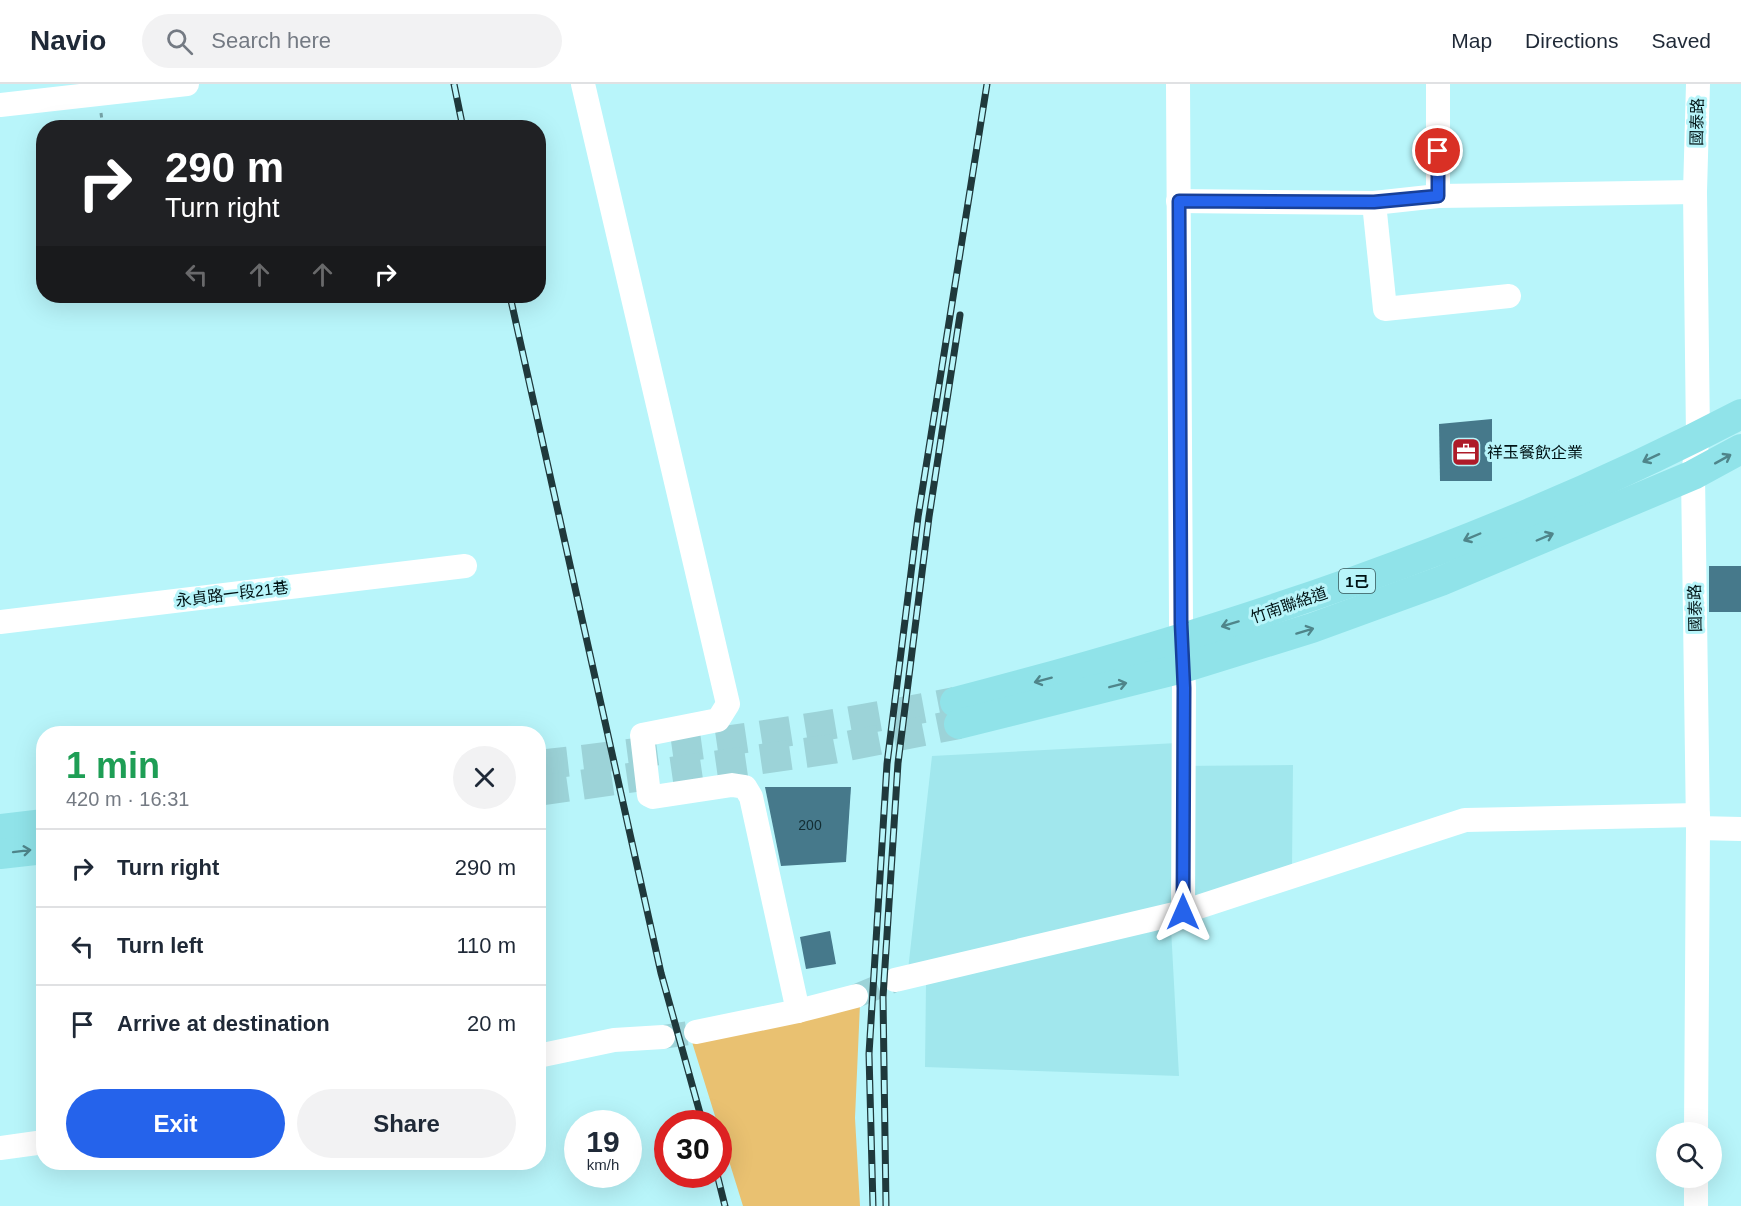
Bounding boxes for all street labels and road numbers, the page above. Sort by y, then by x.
street label: 國泰路 [1688,98,1706,146]
road number: 1己 [1339,569,1375,593]
street label: 永貞路一段21巷 [174,579,290,609]
street label: 竹南聯絡道 [1248,584,1330,626]
street label: 國泰路 [1686,584,1704,632]

